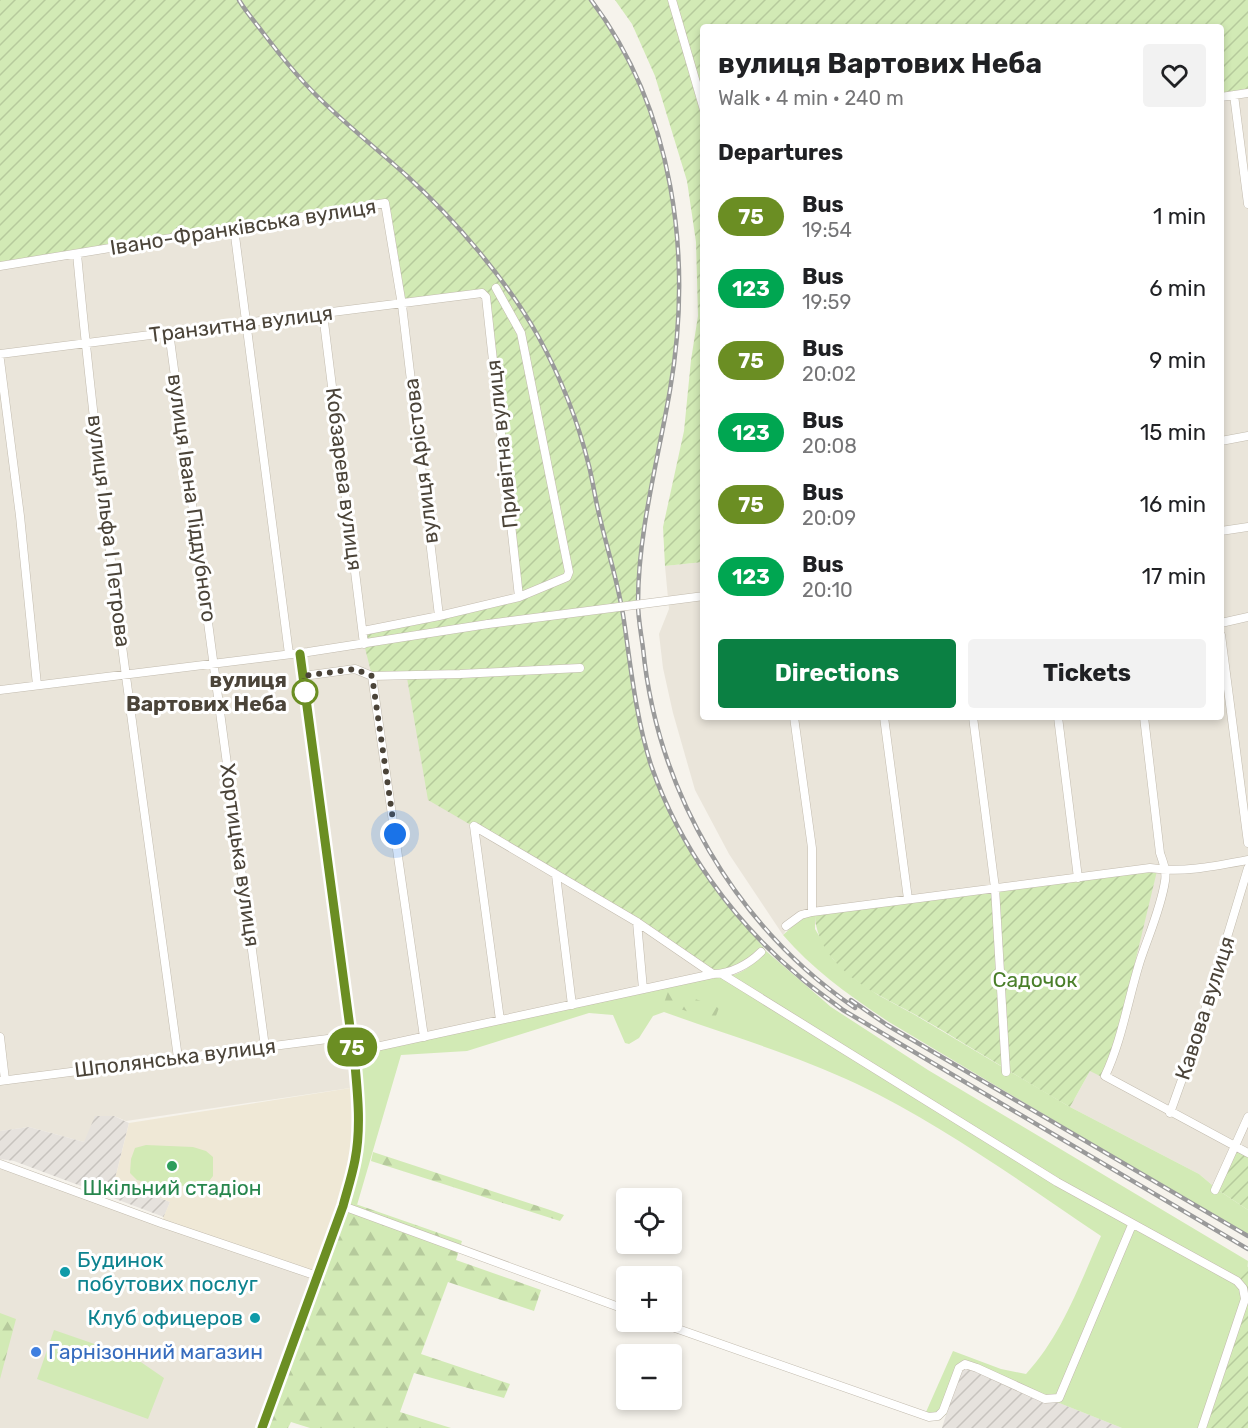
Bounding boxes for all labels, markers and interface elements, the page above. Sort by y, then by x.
button: heart [1143,44,1206,107]
text: вулиця Вартових Неба [718,47,1042,80]
text: Walk · 4 min · 240 m [718,86,904,110]
text: Departures [718,139,843,166]
text: Bus [802,191,844,218]
street label: Івано-Франківська вулиця [108,193,378,260]
text: 1 min [1153,203,1206,230]
text: 75 [738,204,764,229]
text: 19:54 [802,218,852,242]
text: Bus [802,263,844,290]
text: 6 min [1149,275,1206,302]
text: 123 [732,276,770,301]
text: 19:59 [802,290,851,314]
street label: Транзитна вулиця [148,300,334,347]
text: Bus [802,335,844,362]
text: 9 min [1149,347,1206,374]
text: 75 [738,348,764,373]
street label: Привітна вулиця [480,358,523,530]
text: 20:02 [802,362,856,386]
street label: вулиця Івана Піддубного [163,372,222,624]
street label: вулиця Арістова [398,377,443,545]
street label: Кобзарева вулиця [321,386,368,572]
text: Bus [802,407,844,434]
street label: вулиця Ільфа І Петрова [83,413,136,648]
text: 15 min [1140,419,1206,446]
text: 123 [732,420,770,445]
text: 20:08 [802,434,857,458]
text: Bus [802,479,844,506]
text: 16 min [1140,491,1206,518]
text: 75 [738,492,764,517]
text: 20:09 [802,506,856,530]
text: Bus [802,551,844,578]
text: 17 min [1142,563,1206,590]
text: 123 [732,564,770,589]
text: 20:10 [802,578,853,602]
button: Directions [718,639,956,708]
button: Tickets [968,639,1206,708]
place label: вулиця Вартових Неба [126,667,287,716]
marker: вулиця Вартових Неба [292,679,318,705]
street label: Хортицька вулиця [215,762,266,948]
your location [380,819,410,849]
street label: Кавова вулиця [1170,933,1239,1083]
park label: Садочок [992,967,1078,992]
line badge: 75 [325,1028,379,1066]
street label: Шполянська вулиця [73,1033,277,1082]
text: 75 [339,1035,365,1060]
marker: Шкільний стадіон [165,1159,179,1173]
place label: Шкільний стадіон [82,1175,262,1200]
map controls [616,1188,682,1410]
button: locate [616,1188,682,1254]
place label: Будинок побутових послуг [77,1247,258,1296]
marker: Будинок побутових послуг [58,1265,72,1279]
button: + [616,1266,682,1332]
place label: Клуб офицеров [88,1305,243,1330]
marker: Клуб офицеров [248,1311,262,1325]
place label: Гарнізонний магазин [48,1339,263,1364]
button: − [616,1344,682,1410]
marker: Гарнізонний магазин [29,1345,43,1359]

